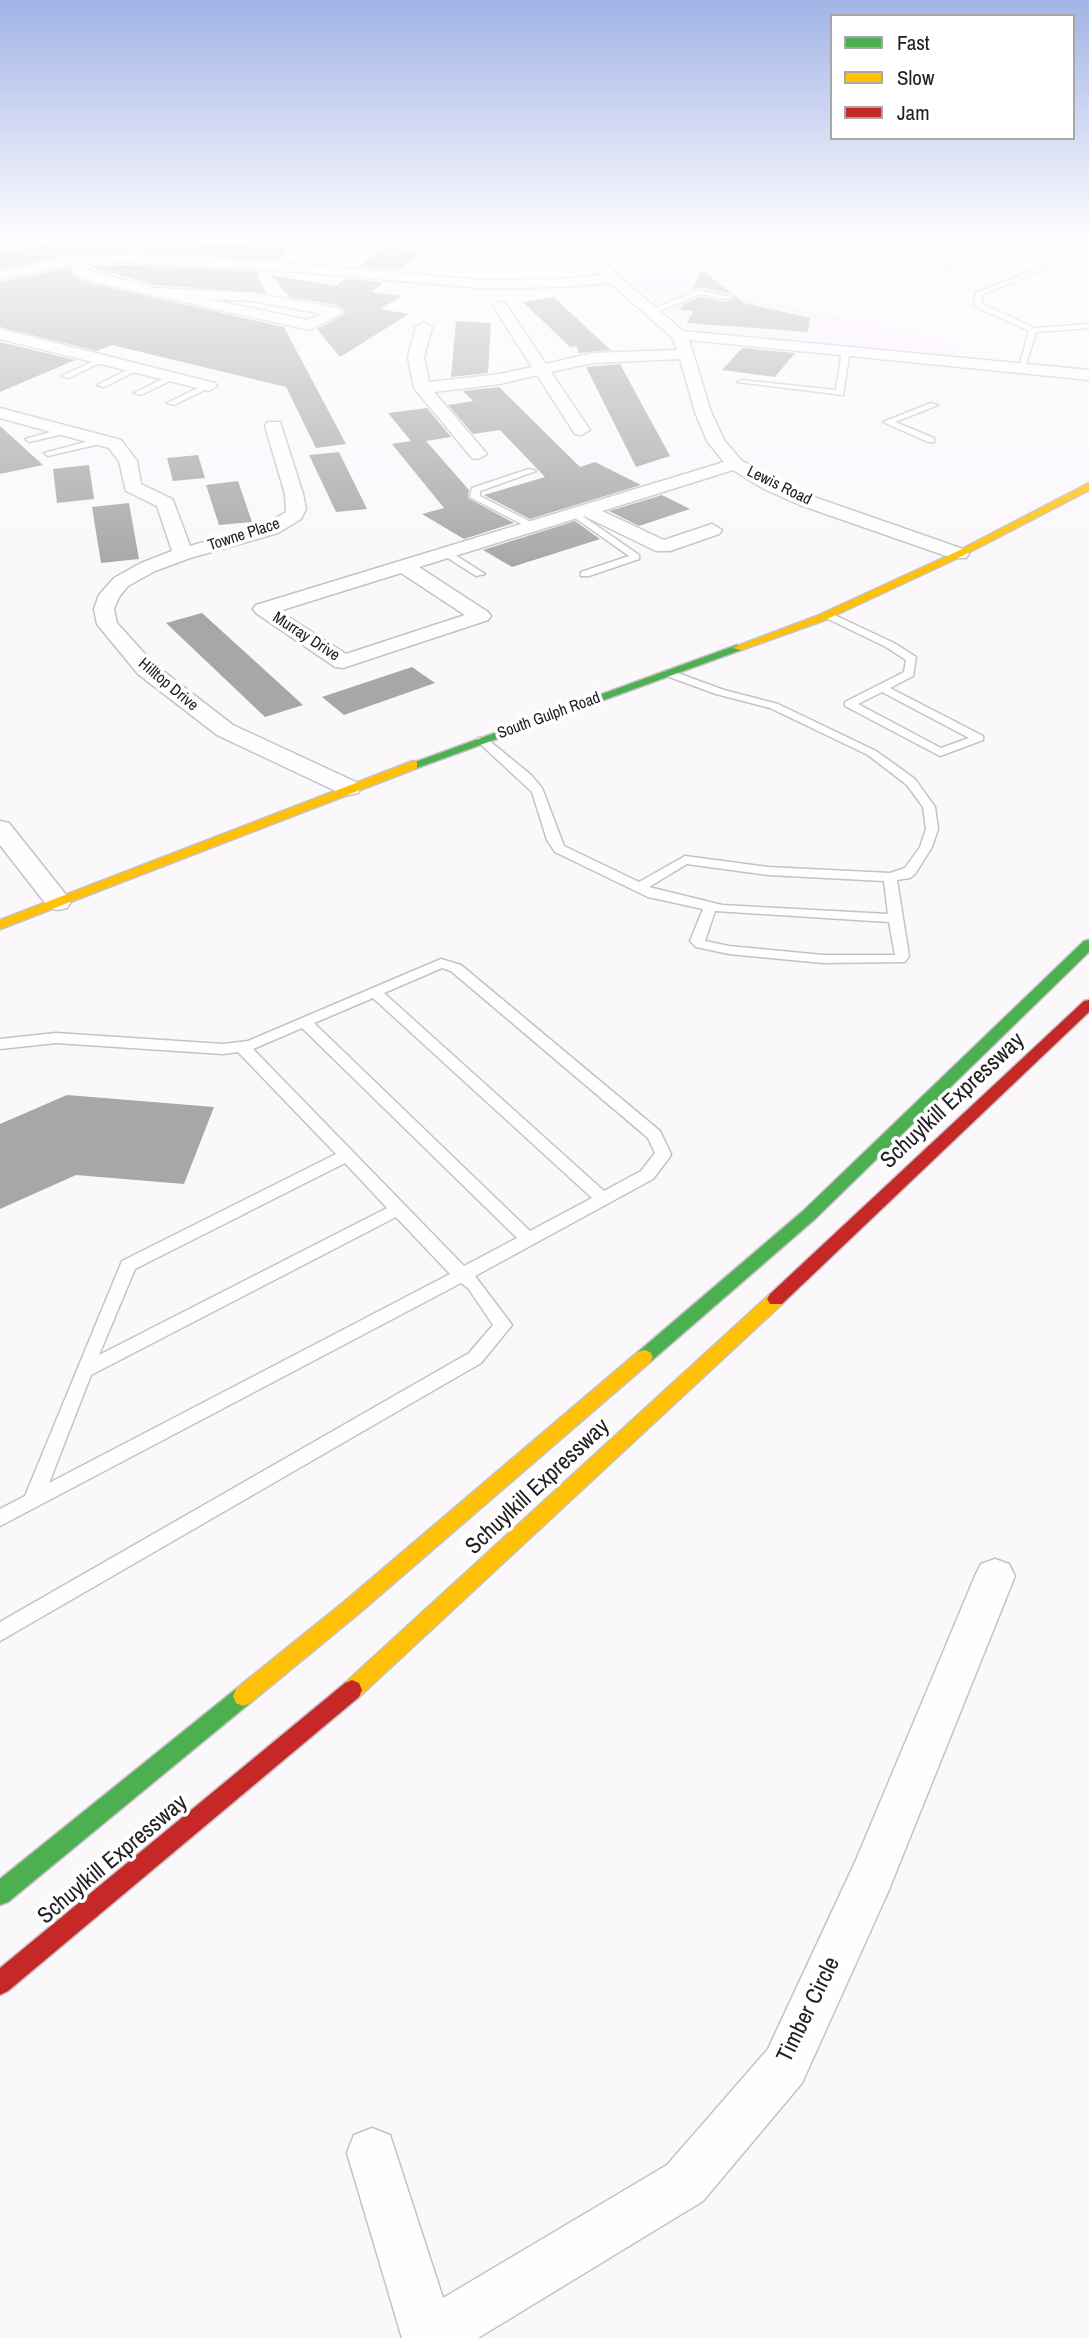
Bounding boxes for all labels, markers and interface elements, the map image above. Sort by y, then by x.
legend [830,14,1075,140]
text: Fast [897,28,930,57]
text: Slow [897,63,934,92]
text: Jam [897,98,930,127]
street label: Lewis Road [744,462,814,510]
street label: Towne Place [206,514,282,556]
street label: Murray Drive [269,608,343,666]
street label: Hilltop Drive [134,654,202,716]
street label: South Gulph Road [495,689,603,743]
street label: Schuylkill Expressway [875,1027,1031,1175]
street label: Schuylkill Expressway [460,1413,616,1561]
street label: Schuylkill Expressway [33,1789,193,1931]
street label: Timber Circle [772,1953,846,2067]

